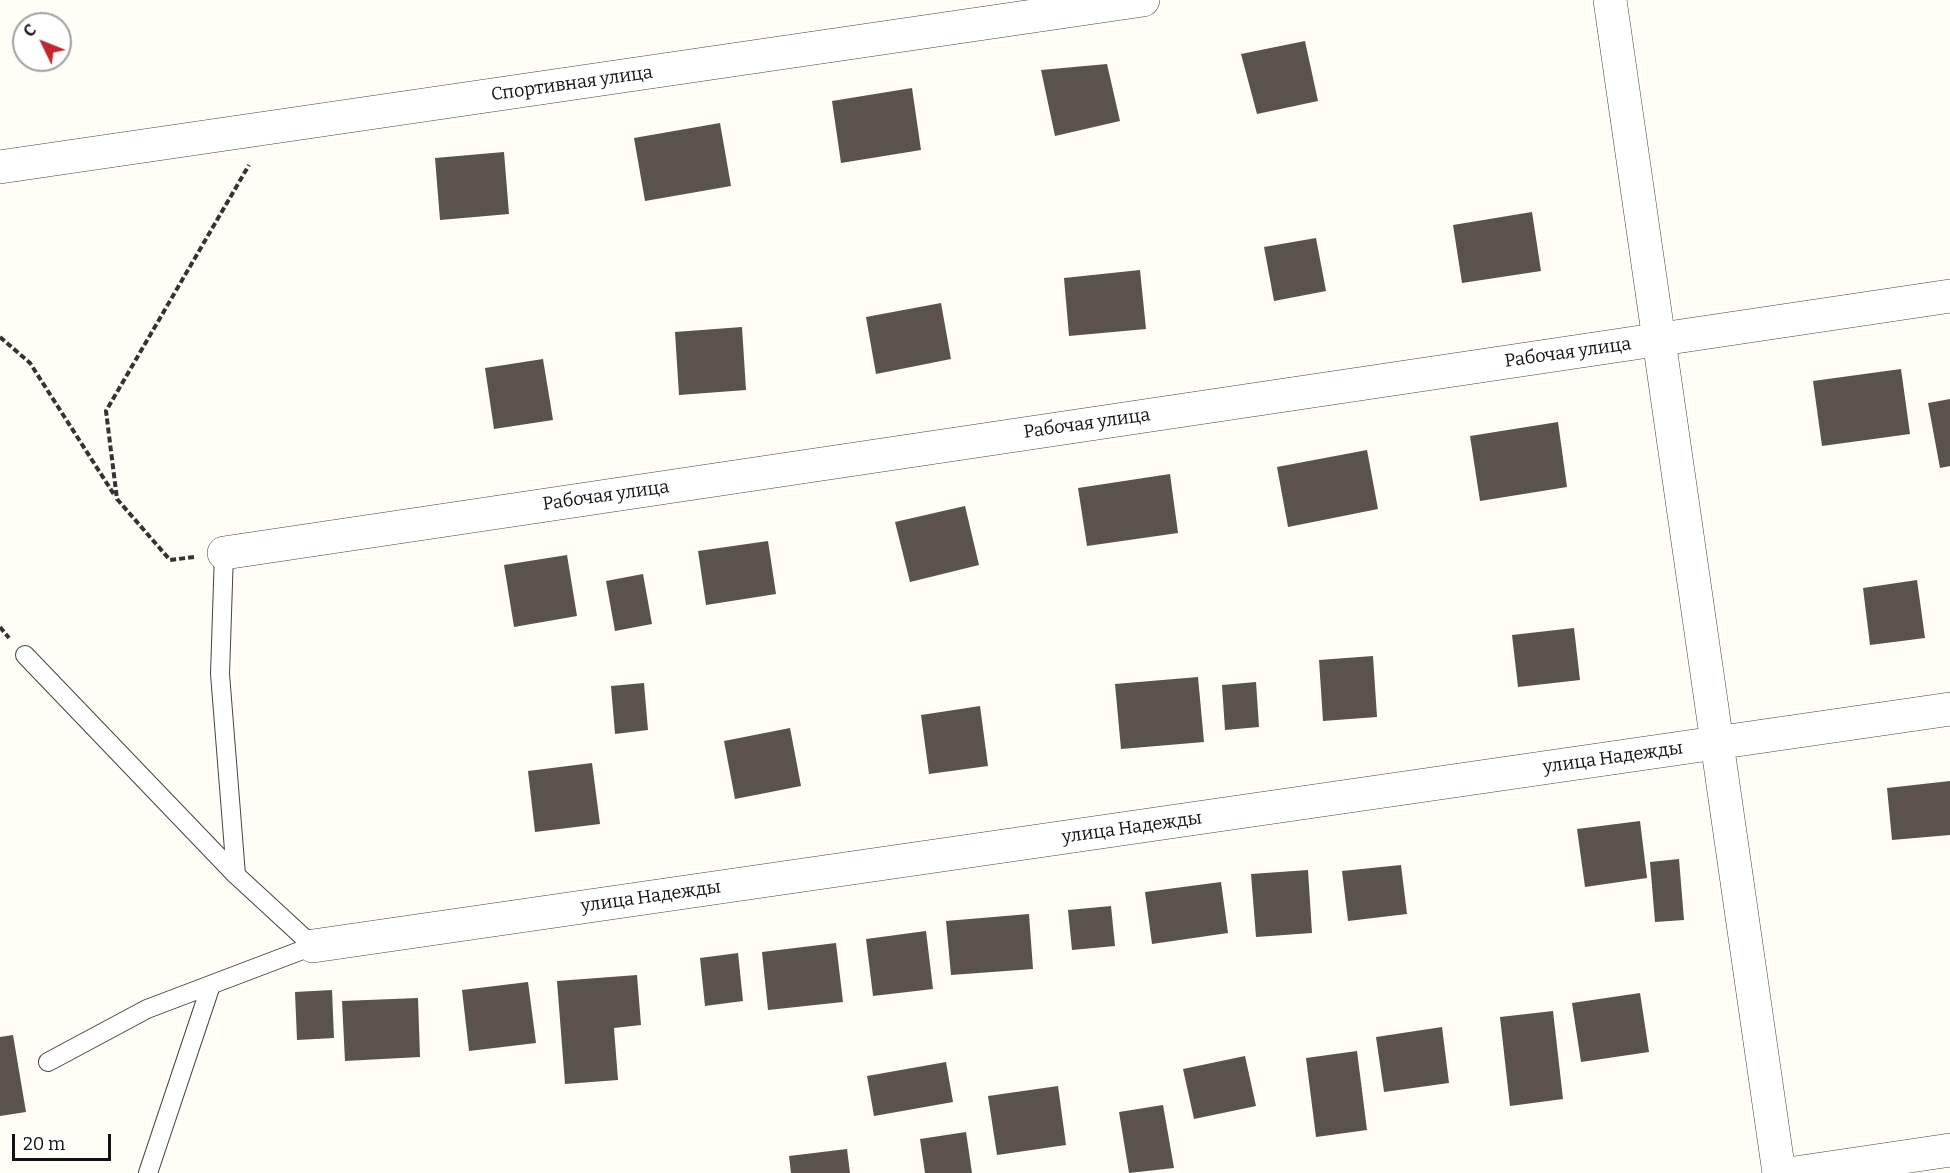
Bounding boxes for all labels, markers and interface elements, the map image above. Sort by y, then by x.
north arrow [12,12,72,72]
text: С [20,21,40,41]
street label: Спортивная улица [490,62,654,106]
street label: Рабочая улица [1503,333,1633,373]
street label: Рабочая улица [1022,404,1152,444]
street label: Рабочая улица [541,476,671,516]
street label: улица Надежды [1542,737,1684,779]
street label: улица Надежды [1061,807,1203,849]
street label: улица Надежды [580,876,722,918]
scale bar [15,1122,114,1160]
text: 20 m [23,1133,65,1155]

